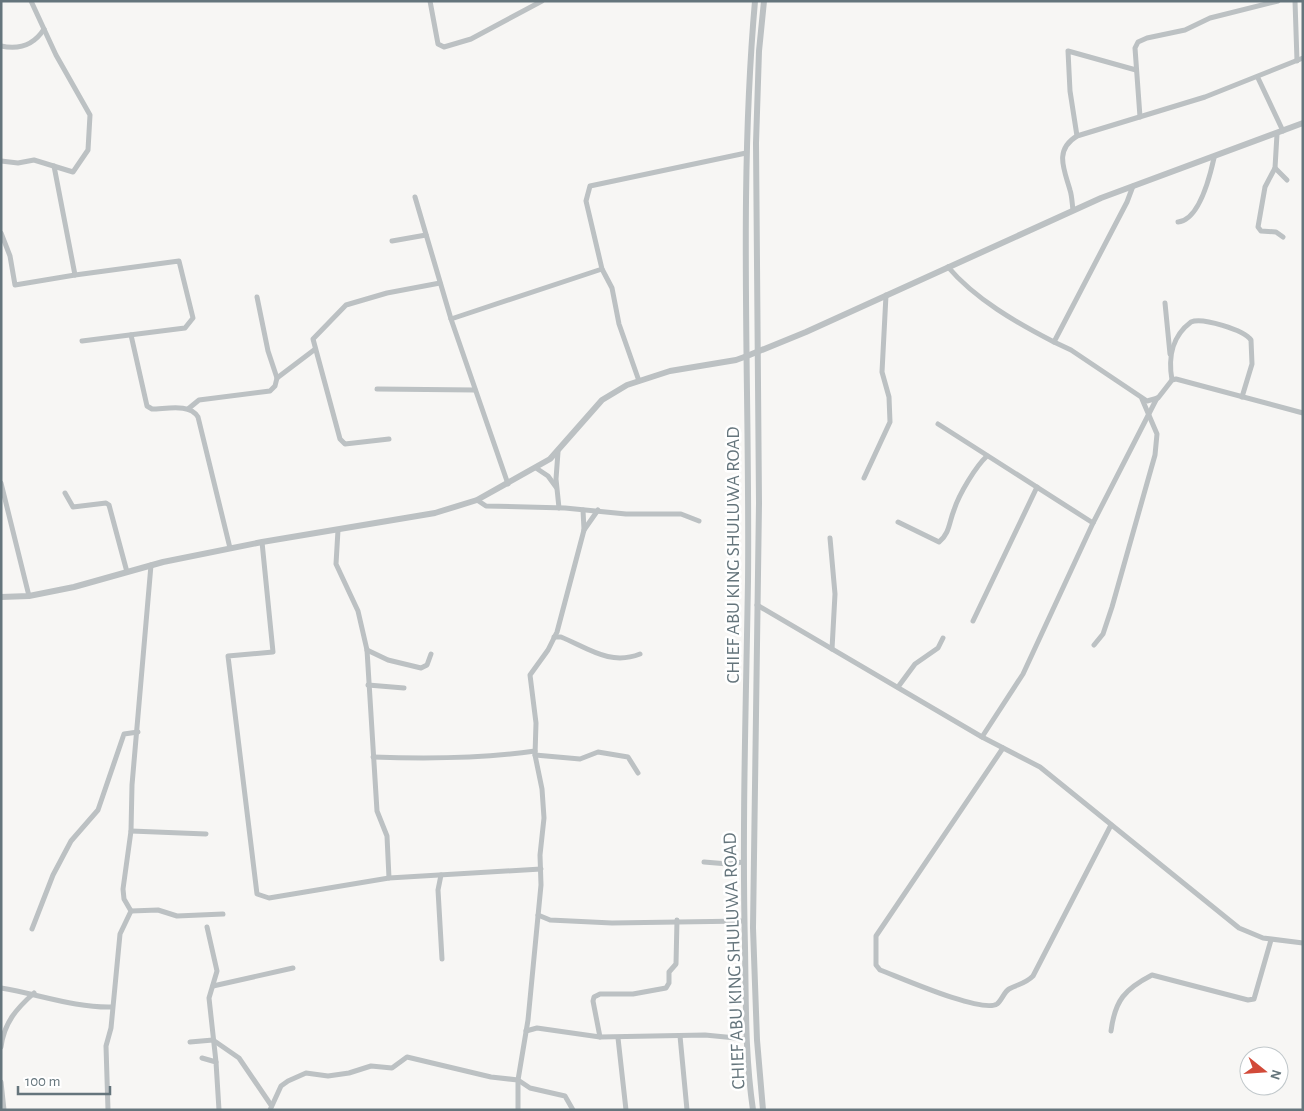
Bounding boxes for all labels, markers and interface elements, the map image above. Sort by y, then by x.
street label: CHIEF ABU KING SHULUWA ROAD [724,426,743,684]
street label: CHIEF ABU KING SHULUWA ROAD [721,832,748,1090]
north arrow [1239,1046,1289,1096]
scale bar [18,1064,110,1096]
text: N [1267,1068,1284,1081]
text: 100 m [25,1074,60,1089]

